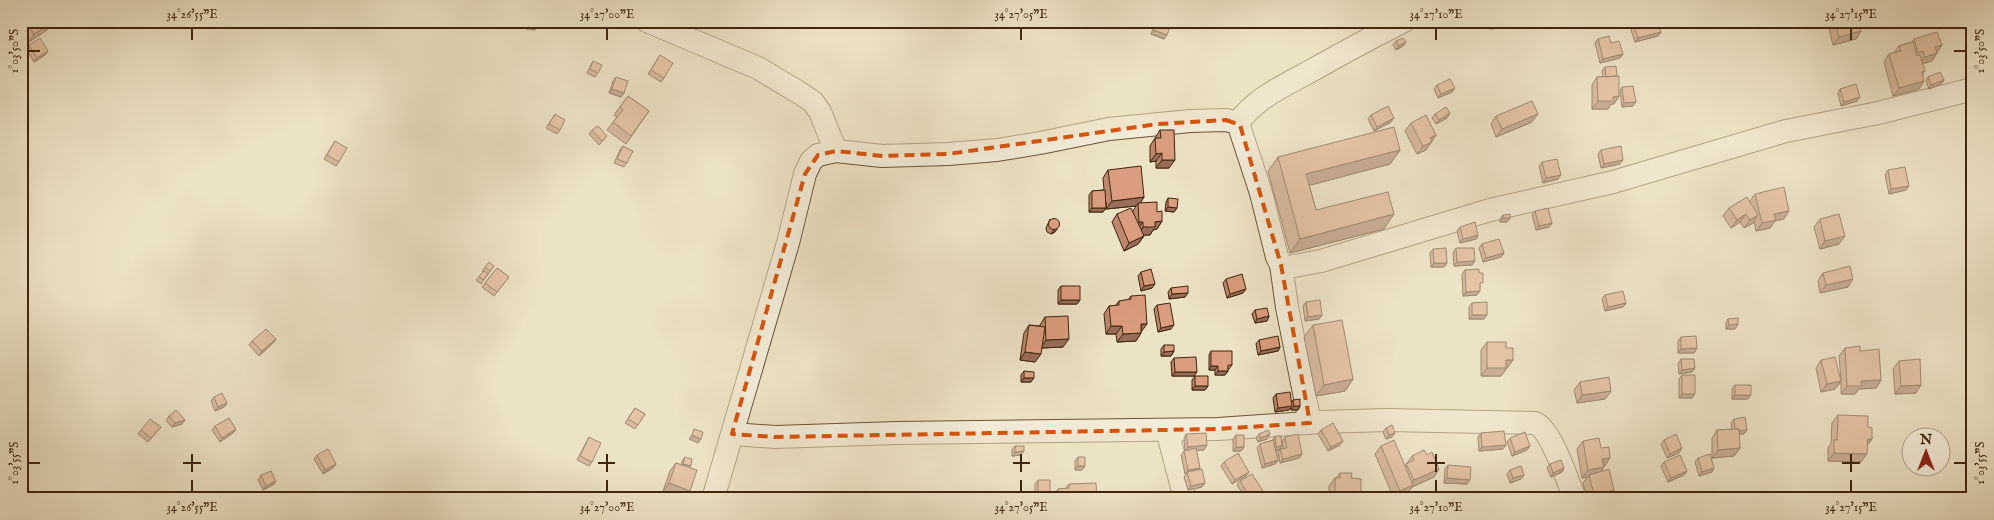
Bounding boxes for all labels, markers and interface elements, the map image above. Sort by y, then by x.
text: 34°26'55"E [166,7,218,22]
text: 34°27'00"E [580,7,634,22]
text: 34°27'05"E [994,7,1048,22]
text: 34°27'10"E [1409,7,1463,22]
text: 34°27'15"E [1825,7,1877,22]
text: 1°03'50"S [7,29,22,73]
text: 1°03'50"S [1973,29,1988,73]
north arrow [1902,428,1952,478]
text: N [1919,431,1932,449]
text: 1°03'55"S [7,442,22,484]
text: 1°03'55"S [1973,442,1988,484]
text: 34°26'55"E [166,500,218,515]
text: 34°27'00"E [580,500,634,515]
text: 34°27'05"E [994,500,1048,515]
text: 34°27'10"E [1409,500,1463,515]
text: 34°27'15"E [1825,500,1877,515]

